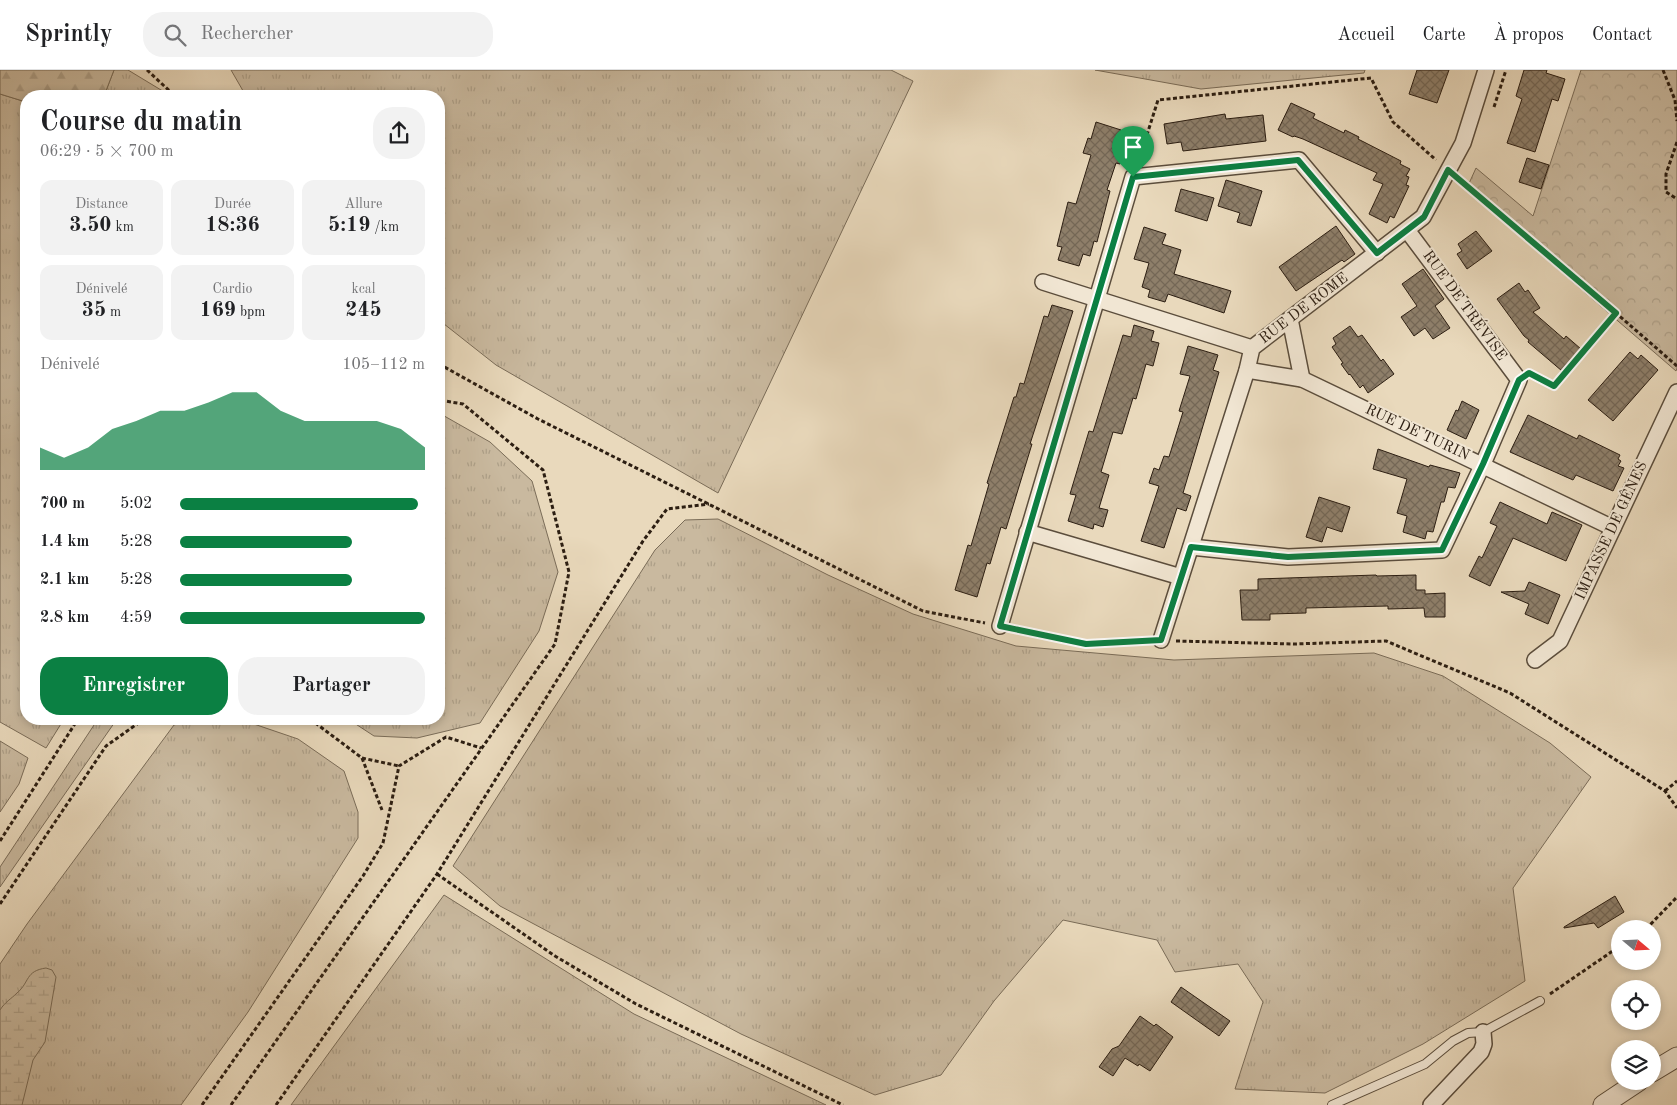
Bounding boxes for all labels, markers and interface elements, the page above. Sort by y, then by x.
search box [143,12,493,57]
icon: search [161,21,189,49]
text: Sprintly [25,23,113,47]
text: Rechercher [201,25,293,44]
text: Accueil [1337,26,1395,44]
text: Carte [1423,26,1465,44]
text: À propos [1493,26,1564,44]
text: Contact [1592,26,1652,44]
button: share [373,107,425,159]
text: Course du matin [40,109,242,137]
pin [1112,126,1154,177]
icon: arrive [1119,133,1147,161]
text: 06:29 · 5 × 700 m [40,144,173,160]
text: Distance [75,197,128,211]
text: Durée [214,197,251,211]
text: Allure [345,197,382,211]
text: 3.50 [69,215,112,236]
text: 18:36 [205,215,260,236]
text: 5:19 [328,215,370,236]
text: km [112,220,134,234]
text: /km [370,220,399,234]
street label: RUE DE TRÉVISE [1419,247,1511,364]
street label: RUE DE ROME [1257,271,1351,347]
text: Dénivelé [75,282,128,296]
text: Cardio [212,282,253,296]
text: kcal [351,282,376,296]
text: 35 [82,300,106,321]
text: 169 [199,300,236,321]
text: 245 [345,300,382,321]
text: m [106,305,121,319]
text: bpm [236,305,266,319]
text: Dénivelé [40,357,100,373]
text: 105–112 m [342,357,425,373]
street label: RUE DE TURIN [1362,402,1472,464]
street label: IMPASSE DE GÊNES [1571,458,1651,603]
text: 700 m [40,496,85,512]
text: 5:02 [120,496,152,512]
text: 1.4 km [40,534,89,550]
text: 5:28 [120,534,152,550]
text: 2.1 km [40,572,89,588]
text: 5:28 [120,572,152,588]
text: 2.8 km [40,610,89,626]
text: 4:59 [120,610,152,626]
button: Enregistrer [40,657,228,715]
button: Partager [238,657,425,715]
north arrow [1611,920,1661,970]
map controls [1611,920,1661,1090]
button: locate [1611,980,1661,1030]
button: layers [1611,1040,1661,1090]

